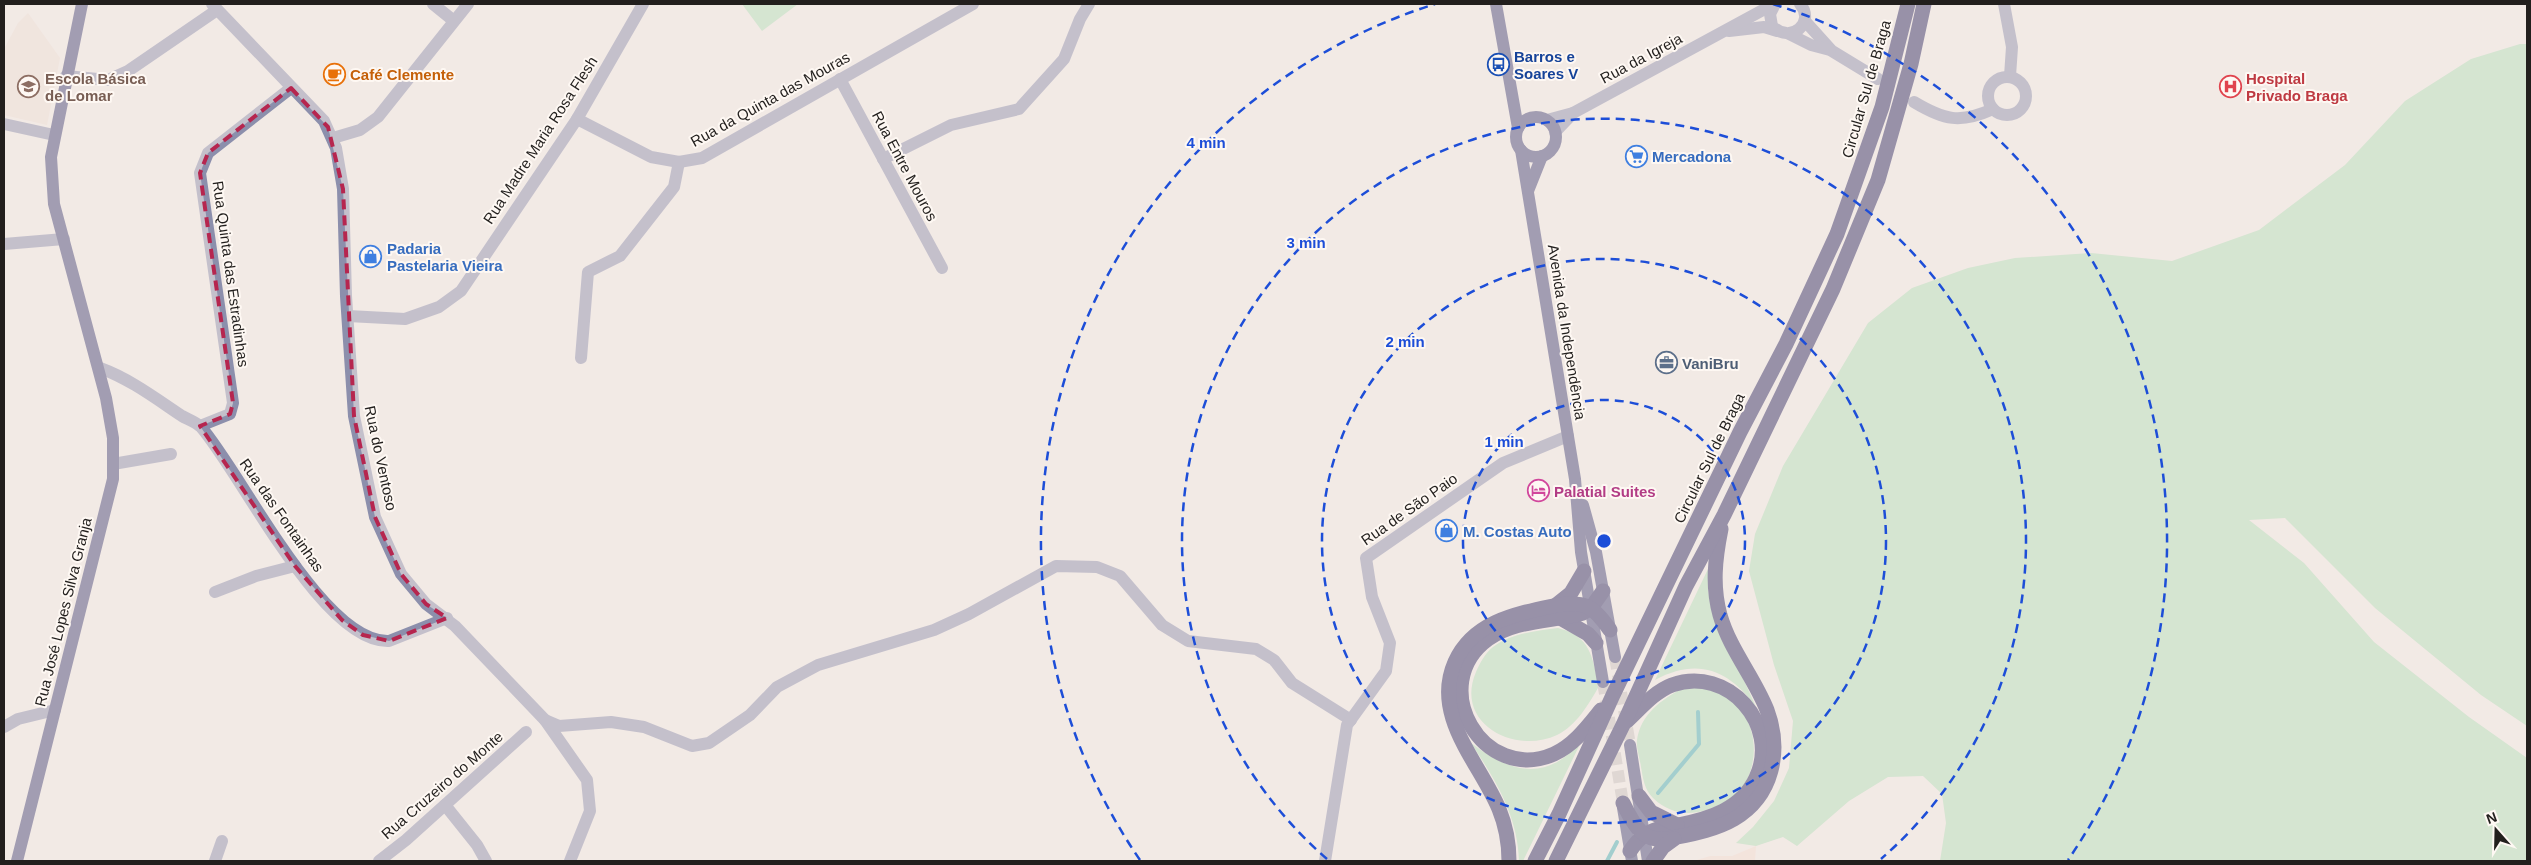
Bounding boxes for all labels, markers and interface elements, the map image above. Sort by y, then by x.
street label: Circular Sul de Braga [1838,18,1894,160]
street label: Rua da Igreja [1597,29,1685,87]
street label: Rua da Quinta das Mouras [687,48,853,150]
place label: Barros e Soares V [1514,48,1578,82]
street label: Rua Madre Maria Rosa Flesh [480,53,600,227]
bus stop icon: Barros e Soares V [1486,53,1510,77]
cafe icon: Café Clemente [322,62,346,86]
place label: Café Clemente [350,66,454,83]
place label: Escola Básica de Lomar [45,70,147,104]
place label: Hospital Privado Braga [2246,70,2348,104]
school or university icon: Escola Básica de Lomar [17,75,41,99]
hospital icon: Hospital Privado Braga [2218,75,2242,99]
street label: Rua Entre Mouros [869,108,941,224]
text: 4 min [1186,134,1226,151]
supermarket icon: Mercadona [1624,144,1648,168]
place label: Mercadona [1652,148,1732,165]
street label: Rua Quinta das Estradinhas [210,180,252,368]
text: 3 min [1286,234,1326,251]
place label: Padaria Pastelaria Vieira [387,240,503,274]
street label: Avenida da Independência [1545,243,1589,422]
shop icon: Padaria Pastelaria Vieira [359,245,383,269]
text: 2 min [1385,333,1425,350]
office icon: VaniBru [1654,351,1678,375]
place label: VaniBru [1682,355,1739,372]
street label: Circular Sul de Braga [1670,390,1748,526]
street label: Rua do Ventoso [362,404,400,512]
text: 1 min [1484,433,1524,450]
street label: Rua das Fontainhas [237,455,327,575]
street label: Rua de São Paio [1358,470,1460,548]
hotel icon: Palatial Suites [1526,479,1550,503]
place label: Palatial Suites [1554,483,1656,500]
street label: Rua José Lopes Silva Granja [31,515,95,708]
shop icon: M. Costas Auto [1435,519,1459,543]
place label: M. Costas Auto [1463,523,1572,540]
centre of rings [1595,532,1613,550]
street label: Rua Cruzeiro do Monte [378,728,506,842]
north arrow [2471,805,2521,855]
text: N [2484,809,2499,827]

